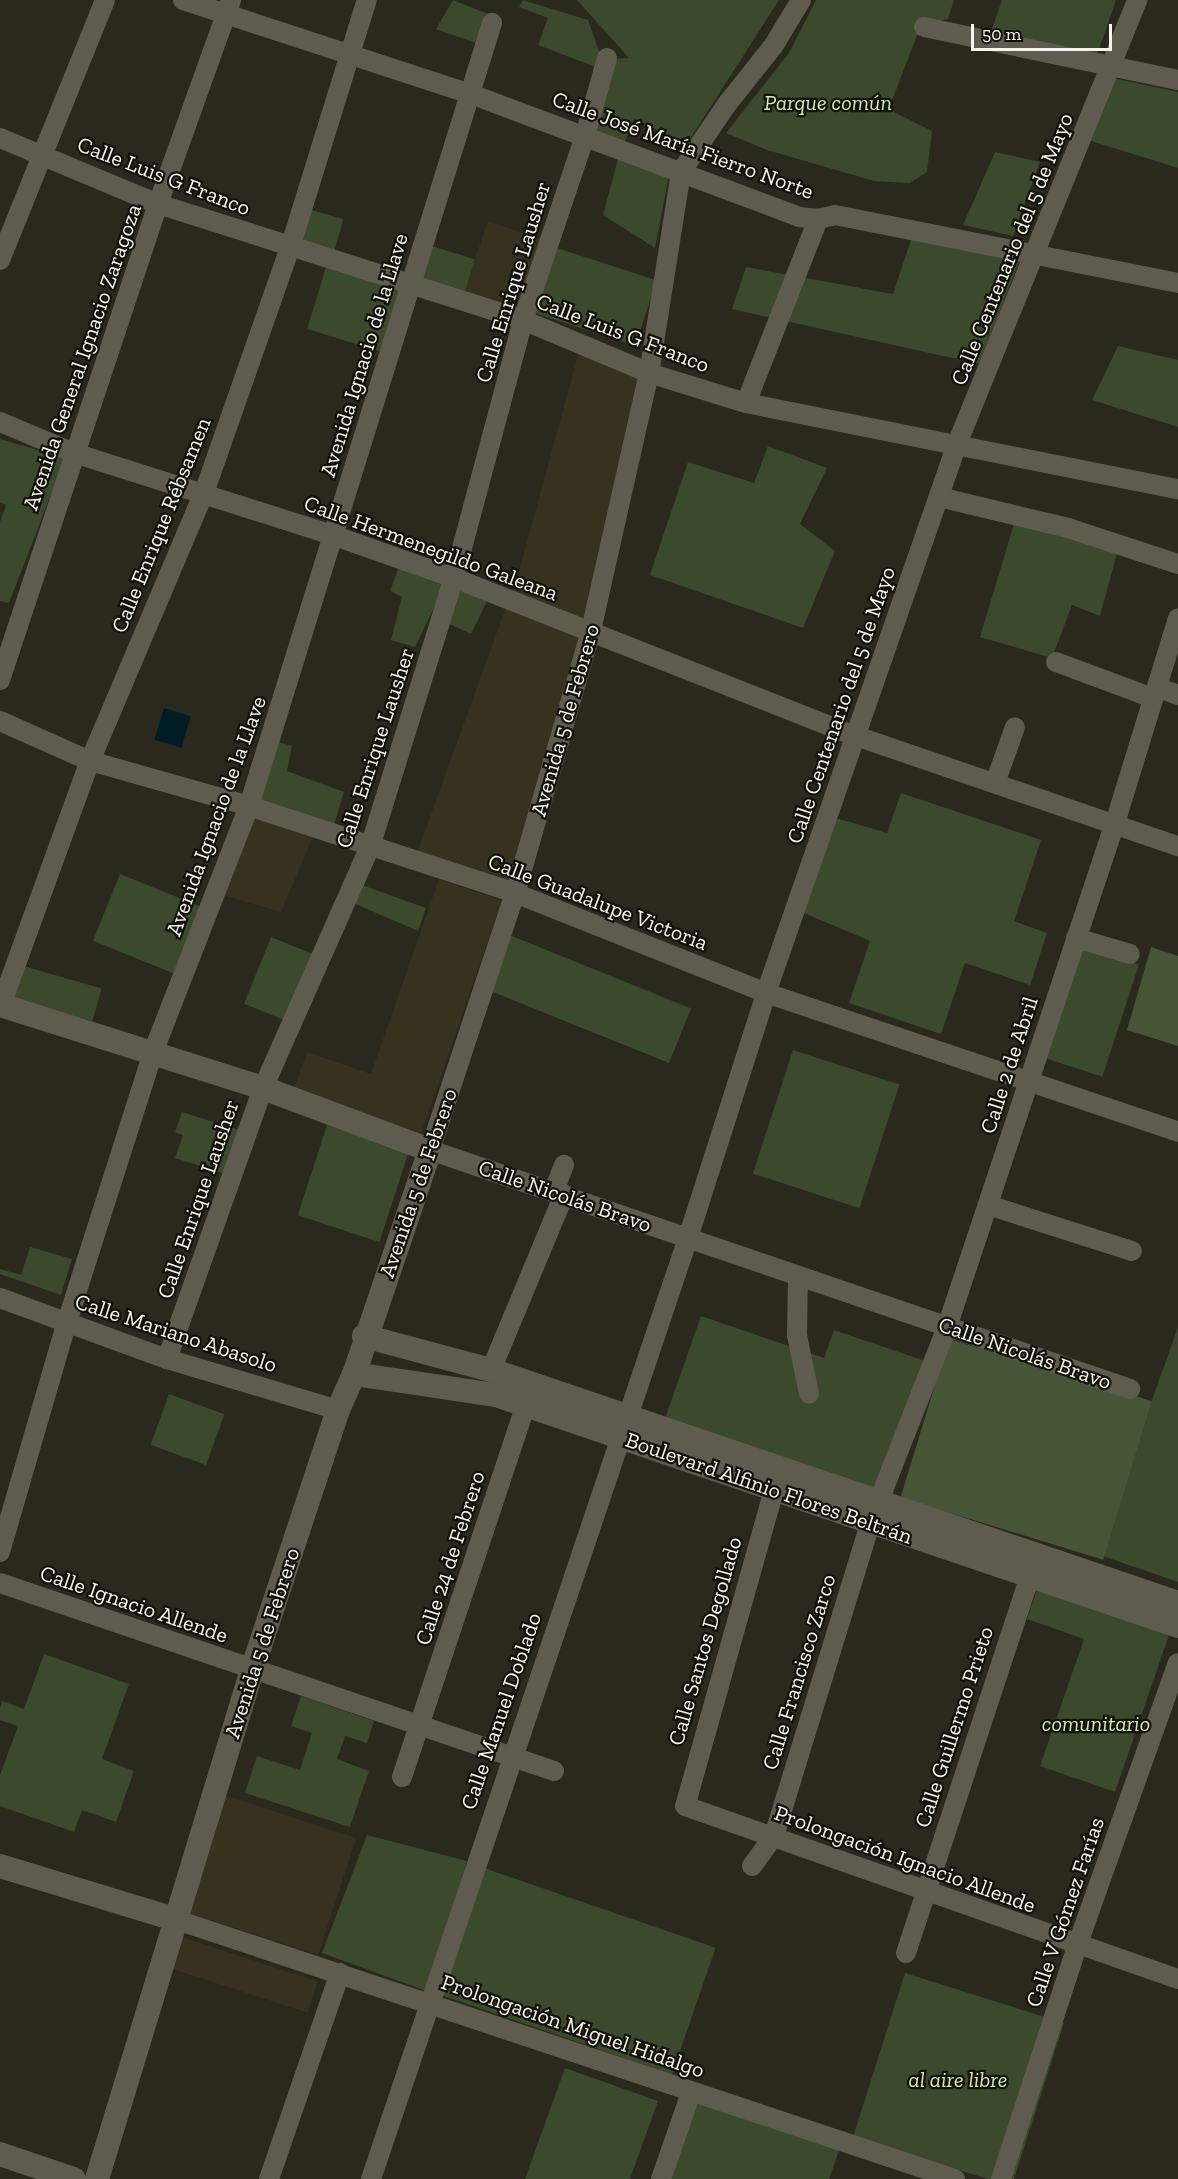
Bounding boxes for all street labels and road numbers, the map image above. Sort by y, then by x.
street label: Calle José María Fierro Norte [548,85,818,205]
street label: Calle Centenario del 5 de Mayo [945,109,1079,389]
street label: Calle Luis G Franco [74,131,254,221]
street label: Calle Enrique Lausher [470,178,556,386]
street label: Avenida General Ignacio Zaragoza [17,201,147,513]
street label: Avenida Ignacio de la Llave [314,230,414,480]
street label: Calle Luis G Franco [533,288,713,378]
street label: Calle Enrique Rébsamen [106,414,216,636]
street label: Calle Hermenegildo Galeana [301,490,561,606]
street label: Calle Centenario del 5 de Mayo [781,563,901,847]
street label: Avenida 5 de Febrero [525,621,605,819]
street label: Calle Enrique Lausher [330,645,420,851]
street label: Avenida Ignacio de la Llave [160,692,272,940]
street label: Calle Guadalupe Victoria [484,848,712,956]
street label: Calle 2 de Abril [974,993,1044,1137]
street label: Avenida 5 de Febrero [373,1085,463,1281]
street label: Calle Enrique Lausher [152,1096,244,1302]
street label: Calle Nicolás Bravo [475,1154,655,1238]
street label: Calle Mariano Abasolo [71,1288,281,1378]
street label: Calle Nicolás Bravo [935,1311,1115,1395]
street label: Boulevard Alfinio Flores Beltrán [622,1426,916,1550]
street label: Calle 24 de Febrero [409,1468,491,1648]
street label: Calle Santos Degollado [663,1534,747,1748]
street label: Avenida 5 de Febrero [219,1544,305,1742]
street label: Calle Ignacio Allende [36,1559,232,1649]
street label: Calle Francisco Zarco [757,1571,841,1773]
street label: Calle Manuel Doblado [455,1609,547,1813]
street label: Calle Guillermo Prieto [909,1623,999,1831]
street label: Prolongación Ignacio Allende [771,1799,1039,1919]
street label: Calle V Gómez Farías [1020,1813,1110,2011]
street label: Prolongación Miguel Hidalgo [438,1968,708,2084]

